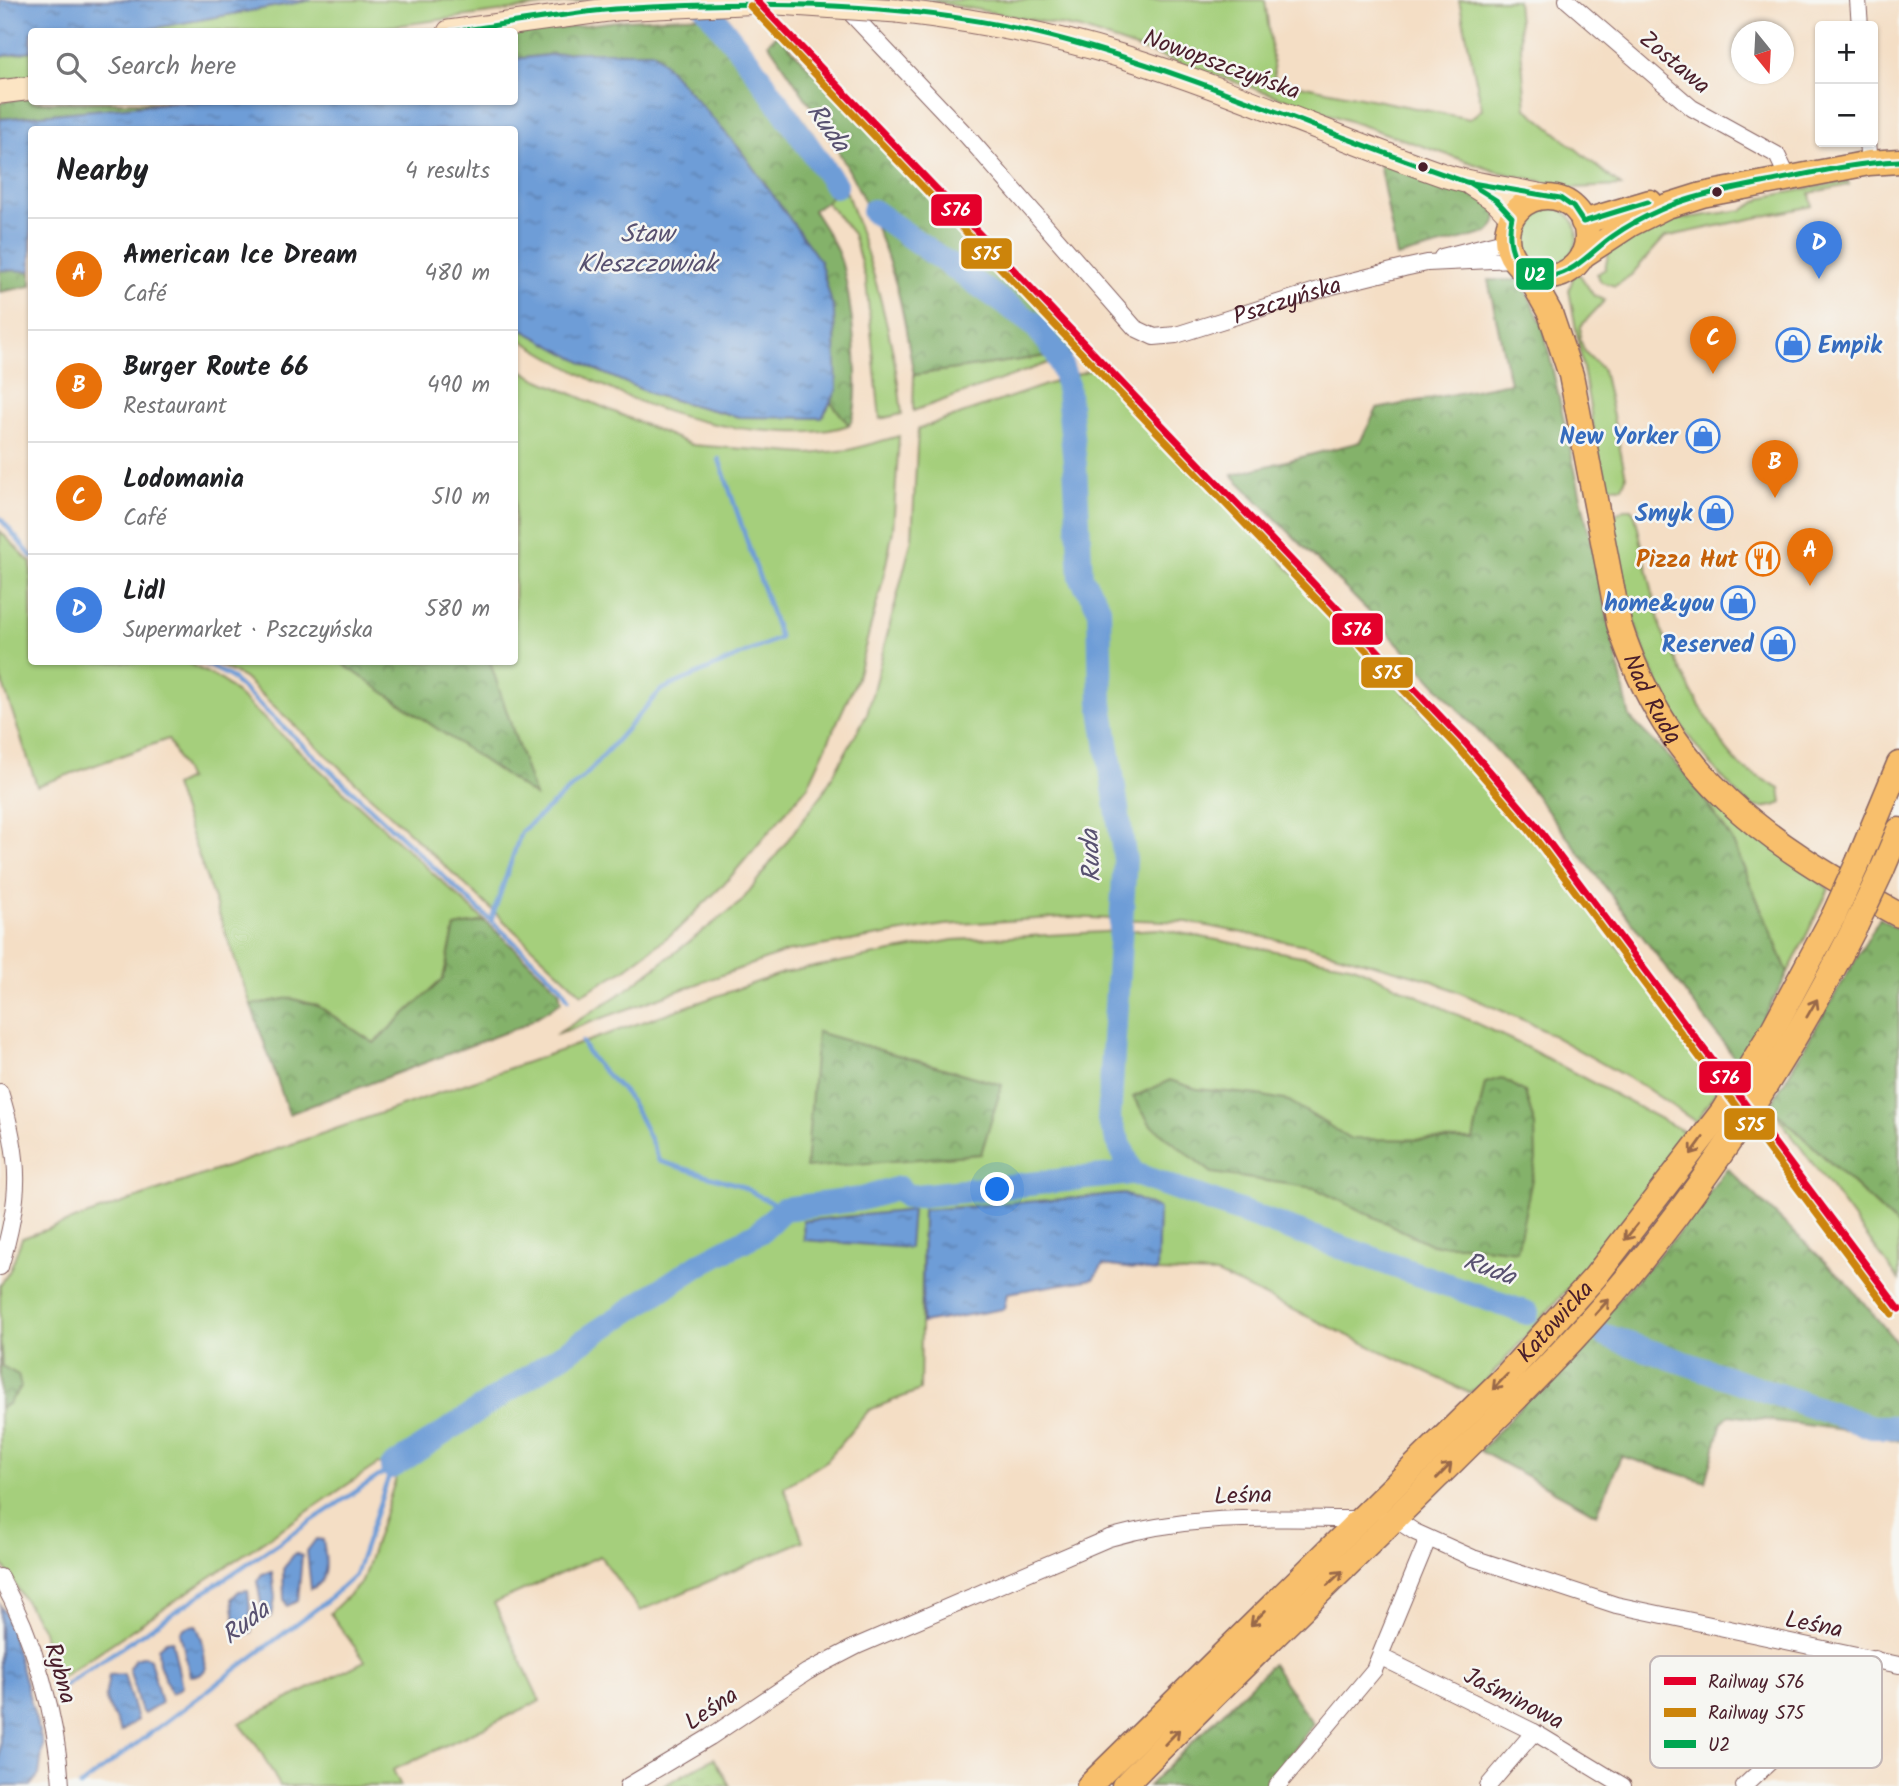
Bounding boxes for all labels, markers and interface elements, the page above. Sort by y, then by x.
street label: Nowopszczyńska [1138,19,1305,112]
street label: Zostawa [1629,21,1719,105]
north arrow [1731,21,1794,84]
map controls [1815,21,1878,147]
button: + [1815,21,1878,84]
search box [28,28,518,105]
text: Search here [108,46,236,88]
icon: search [52,48,90,86]
button: − [1815,84,1878,147]
water label: Ruda [795,94,861,163]
text: Nearby [56,148,148,196]
text: 4 results [405,154,490,190]
unlabelled marker [1416,160,1430,174]
unlabelled marker [1710,185,1724,199]
line badge: S76 [930,193,983,227]
text: S76 [941,196,971,226]
water label: Staw Kleszczowiak [578,214,720,286]
pin: D [1796,221,1842,279]
text: American Ice Dream [123,235,357,277]
line badge: S75 [960,237,1013,270]
text: S75 [971,240,1002,270]
text: A [72,256,86,292]
text: 480 m [424,256,490,292]
line badge: U2 [1515,257,1555,291]
text: U2 [1524,261,1546,291]
street label: Pszczyńska [1228,266,1346,337]
text: Café [123,277,166,313]
pin: C [1690,316,1736,374]
shop icon: Empik [1774,326,1812,364]
place label: Empik [1818,327,1883,366]
text: Burger Route 66 [123,347,309,389]
text: B [72,368,86,404]
text: 490 m [427,368,490,404]
text: Restaurant [123,389,227,425]
shop icon: New Yorker [1684,417,1722,455]
place label: New Yorker [1560,418,1679,457]
pin: B [1752,440,1798,498]
text: Lodomania [123,459,244,501]
text: C [72,480,86,516]
text: 510 m [431,480,490,516]
shop icon: Smyk [1697,494,1735,532]
place label: Smyk [1635,495,1693,534]
text: Café [123,501,166,537]
pin: A [1787,528,1833,586]
restaurant icon: Pizza Hut [1744,540,1782,578]
place label: Pizza Hut [1636,541,1739,580]
text: Lidl [123,571,165,613]
shop icon: home&you [1719,584,1757,622]
place label: home&you [1604,585,1714,624]
text: D [71,592,87,628]
text: 580 m [425,592,490,628]
line badge: S76 [1331,612,1384,646]
text: Supermarket · Pszczyńska [123,613,373,649]
text: S76 [1342,616,1372,646]
shop icon: Reserved [1759,625,1797,663]
place label: Reserved [1661,626,1755,665]
street label: Nad Rudą [1611,648,1691,753]
line badge: S75 [1360,656,1414,689]
text: S75 [1372,659,1403,689]
water label: Ruda [1070,827,1114,883]
one-way arrow [1806,998,1819,1019]
line badge: S76 [1698,1060,1752,1094]
text: S76 [1710,1064,1740,1094]
line badge: S75 [1723,1107,1776,1141]
text: S75 [1735,1111,1766,1141]
one-way arrow [1690,1136,1704,1155]
your location [980,1172,1014,1206]
one-way arrow [1623,1222,1638,1241]
water label: Ruda [1457,1241,1523,1299]
street label: Katowicka [1508,1272,1604,1373]
one-way arrow [1594,1298,1610,1316]
one-way arrow [1491,1373,1508,1390]
one-way arrow [1435,1462,1452,1479]
street label: Leśna [1213,1476,1273,1517]
one-way arrow [1326,1570,1343,1587]
water label: Ruda [212,1590,281,1656]
street label: Leśna [1781,1601,1846,1650]
one-way arrow [1250,1610,1267,1627]
street label: Rybna [32,1638,87,1709]
legend [1650,1656,1882,1768]
street label: Jaśminowa [1456,1657,1571,1741]
text: Railway S76 [1708,1668,1805,1698]
street label: Leśna [677,1677,747,1742]
text: Railway S75 [1708,1699,1806,1729]
one-way arrow [1163,1729,1180,1746]
text: U2 [1708,1731,1730,1761]

